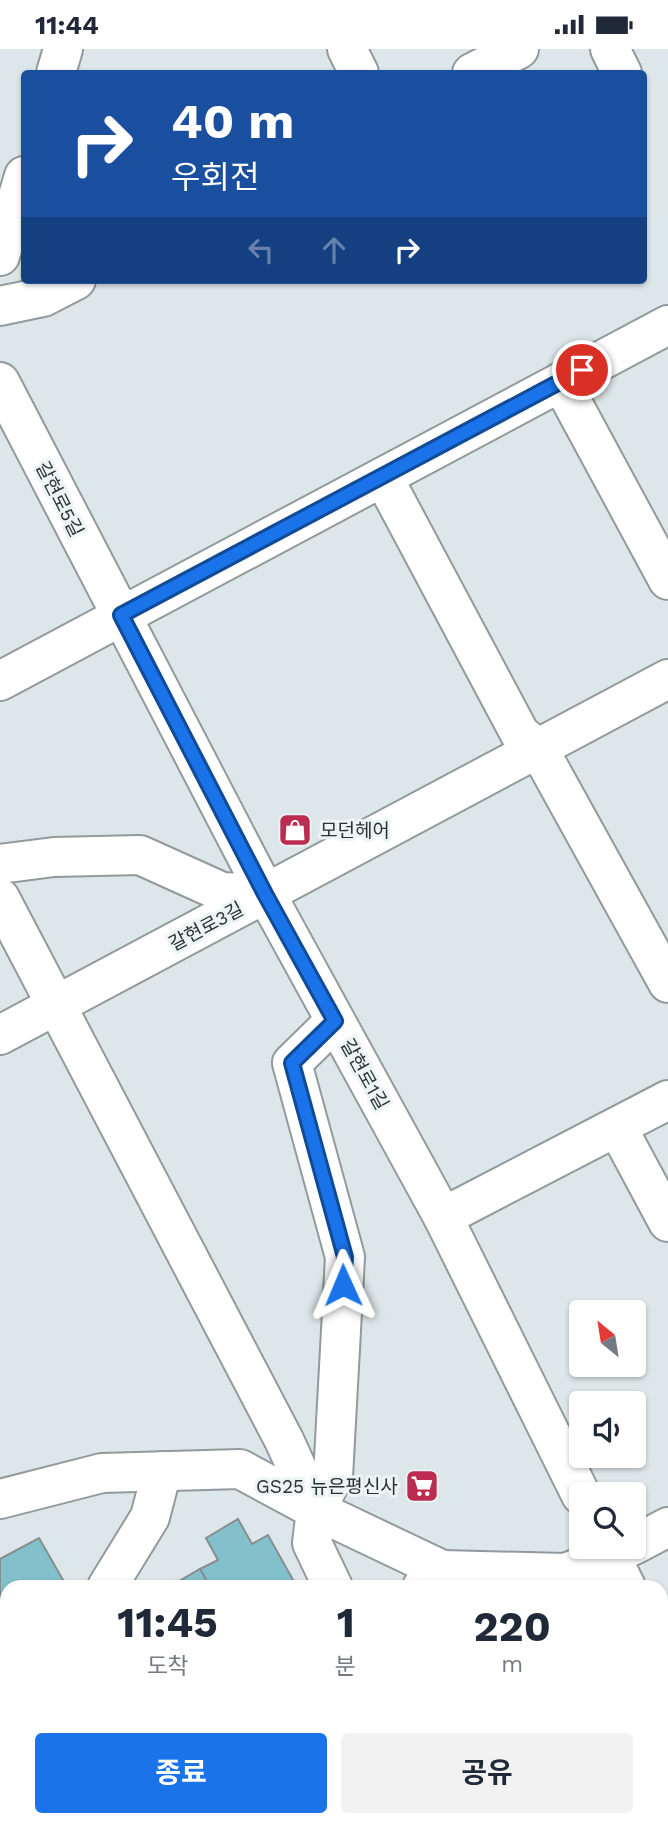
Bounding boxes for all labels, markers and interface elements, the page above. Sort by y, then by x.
text: 11:44 [35,10,99,40]
text: 40 m [171,92,294,150]
icon: right [56,98,147,189]
text: 우회전 [171,158,259,196]
icon: left [242,231,280,269]
icon: ahead [315,231,353,269]
icon: right [388,231,426,269]
pin [552,340,612,400]
icon: arrive [563,351,601,389]
street label: 갈현로5길 [31,458,88,541]
shop icon: 모던헤어 [276,811,314,849]
place label: 모던헤어 [320,819,390,842]
street label: 갈현로3길 [165,897,247,956]
street label: 갈현로1길 [336,1035,393,1114]
position arrow [306,1248,380,1322]
north arrow [569,1300,646,1377]
map controls [569,1300,646,1559]
button: sound [569,1391,646,1468]
supermarket icon: GS25 뉴은평신사 [403,1467,441,1505]
place label: GS25 뉴은평신사 [256,1475,398,1498]
button: search [569,1482,646,1559]
text: 11:45 [117,1598,218,1647]
text: 1 [337,1598,355,1647]
text: 220 [474,1602,551,1651]
text: m [501,1651,523,1678]
text: 도착 [146,1653,189,1680]
text: 분 [335,1653,356,1680]
button: 종료 [35,1733,327,1813]
button: 공유 [341,1733,633,1813]

